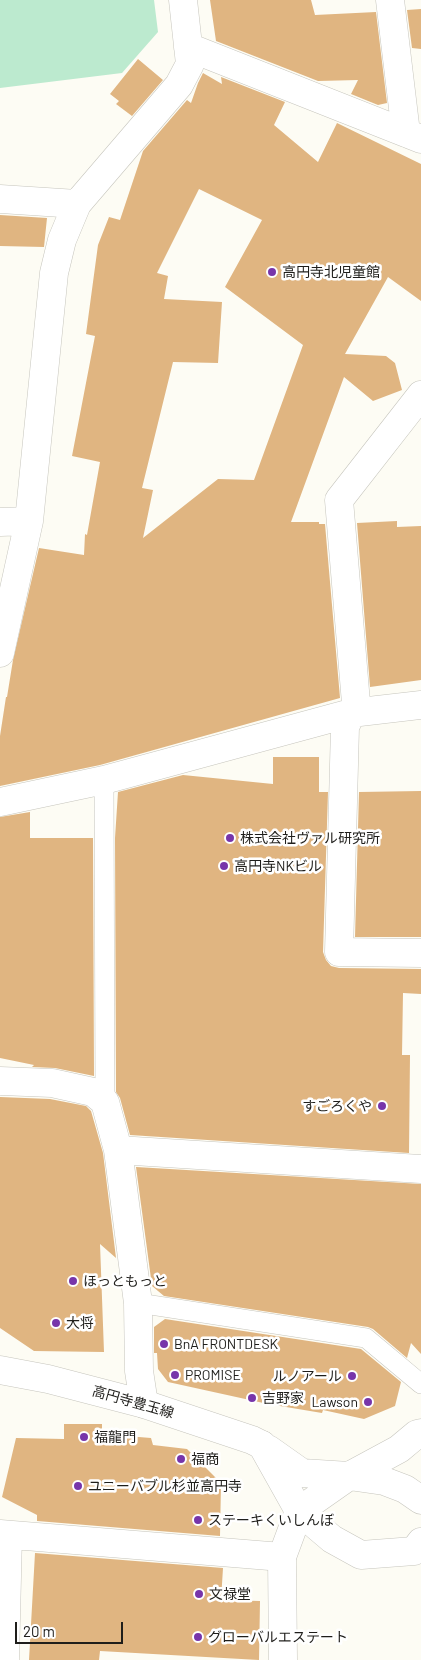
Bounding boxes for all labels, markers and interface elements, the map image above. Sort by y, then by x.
place label: 高円寺北児童館 [282,264,380,280]
marker: 高円寺北児童館 [266,266,278,278]
place label: 株式会社ヴァル研究所 [240,830,380,846]
marker: 株式会社ヴァル研究所 [224,832,236,844]
place label: 高円寺NKビル [234,858,322,874]
marker: 高円寺NKビル [218,860,230,872]
place label: すごろくや [302,1098,372,1114]
marker: すごろくや [376,1100,388,1112]
place label: ほっともっと [83,1273,167,1289]
marker: ほっともっと [67,1275,79,1287]
place label: 大将 [66,1315,94,1331]
marker: 大将 [50,1317,62,1329]
place label: BnA FRONTDESK [174,1336,278,1352]
marker: BnA FRONTDESK [158,1338,170,1350]
place label: PROMISE [185,1367,241,1383]
place label: ルノアール [273,1368,342,1384]
marker: PROMISE [169,1369,181,1381]
marker: ルノアール [346,1370,358,1382]
street label: 高円寺豊玉線 [90,1382,176,1422]
place label: 吉野家 [262,1390,304,1406]
marker: 吉野家 [246,1392,258,1404]
place label: Lawson [311,1394,358,1410]
marker: Lawson [362,1396,374,1408]
place label: 福龍門 [94,1429,136,1445]
marker: 福龍門 [78,1431,90,1443]
place label: 福商 [191,1451,219,1467]
marker: 福商 [175,1453,187,1465]
place label: ユニーバブル杉並高円寺 [88,1478,242,1494]
marker: ユニーバブル杉並高円寺 [72,1480,84,1492]
place label: ステーキくいしんぼ [208,1512,334,1528]
marker: ステーキくいしんぼ [192,1514,204,1526]
place label: 文禄堂 [209,1586,251,1602]
marker: 文禄堂 [193,1588,205,1600]
scale bar [18,1612,125,1644]
text: 20 m [23,1622,55,1640]
place label: グローバルエステート [208,1629,348,1645]
marker: グローバルエステート [192,1631,204,1643]

